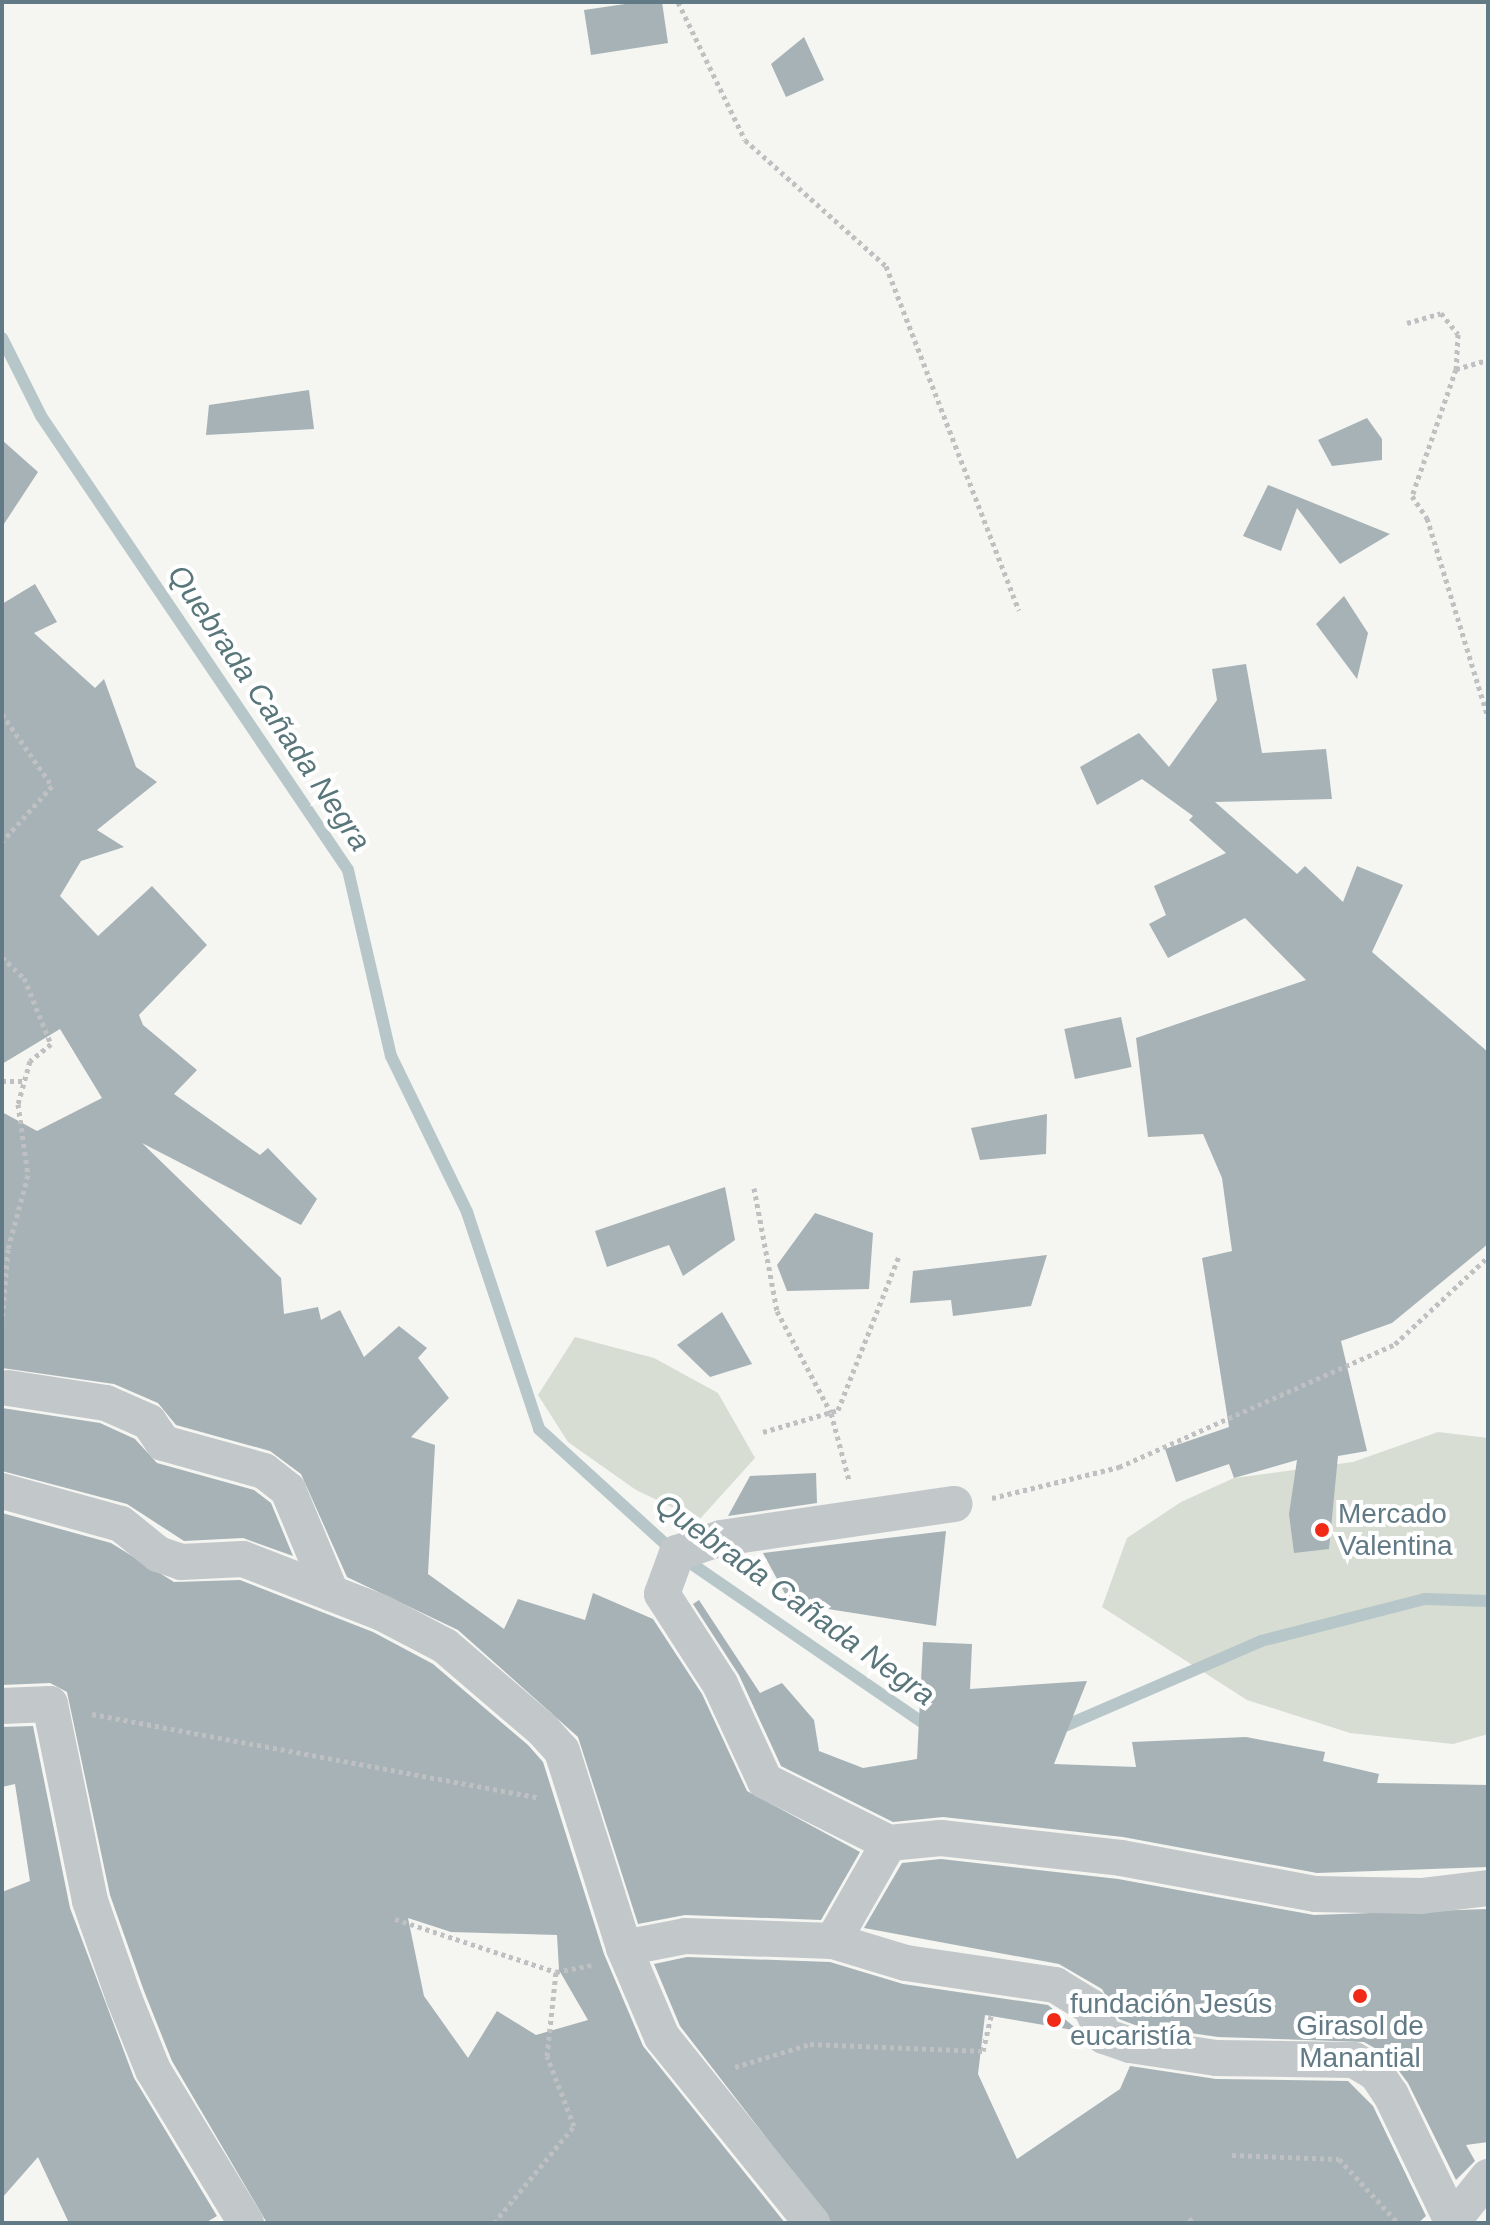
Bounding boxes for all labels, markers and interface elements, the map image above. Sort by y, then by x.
water label: Quebrada Cañada Negra [160,558,378,858]
water label: Quebrada Cañada Negra [648,1486,942,1714]
place label: Mercado Valentina [1338,1497,1453,1563]
marker: Mercado Valentina [1313,1521,1331,1539]
place label: fundación Jesús eucaristía [1070,1987,1272,2053]
marker: Girasol de Manantial [1351,1987,1369,2005]
place label: Girasol de Manantial [1296,2009,1424,2075]
marker: fundación Jesús eucaristía [1045,2011,1063,2029]

